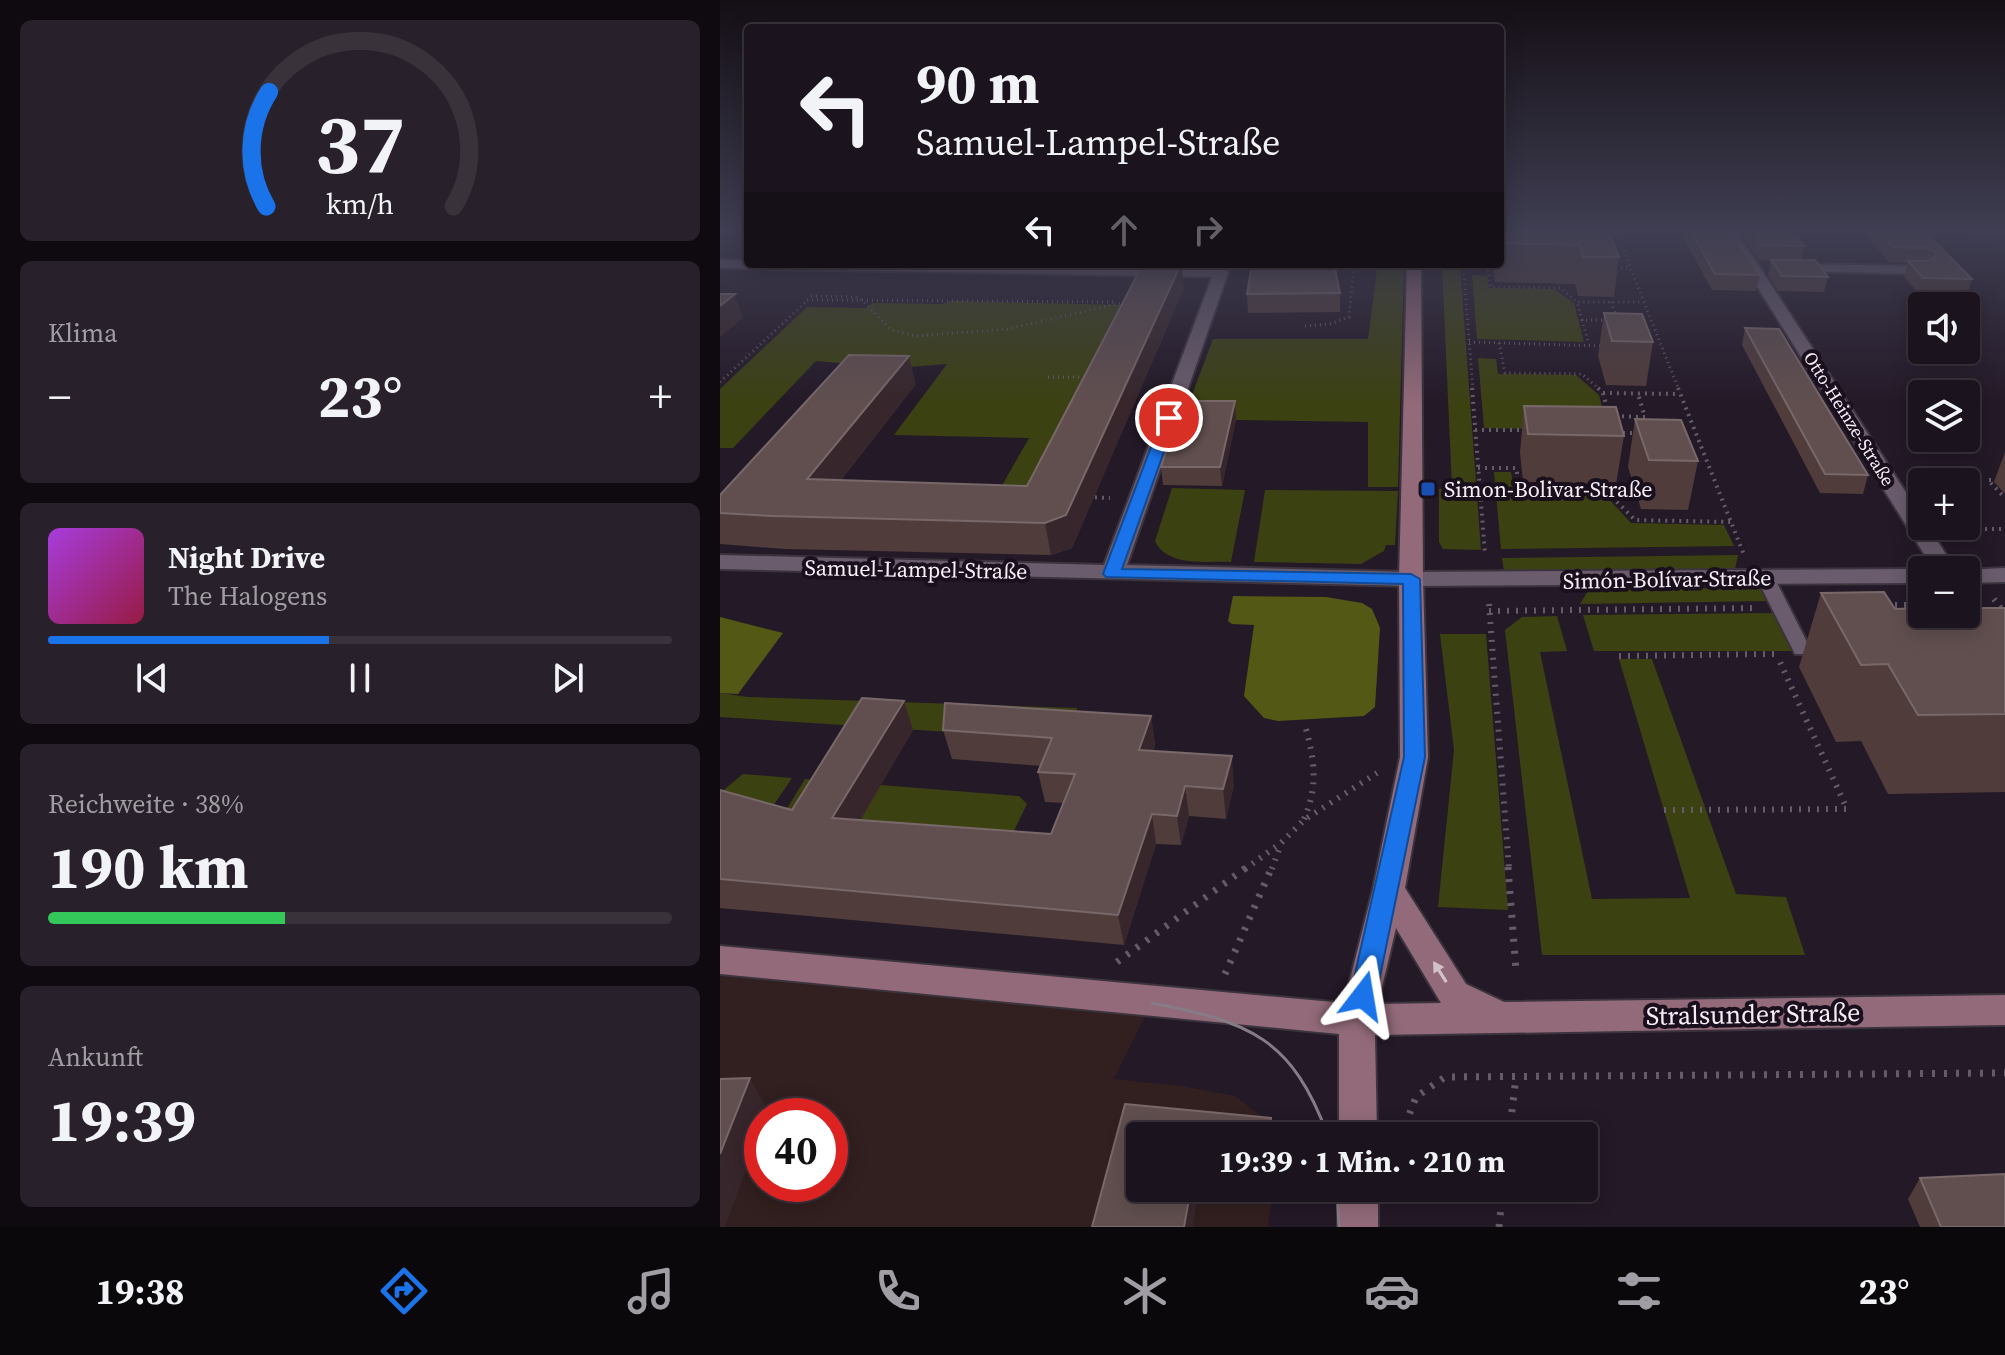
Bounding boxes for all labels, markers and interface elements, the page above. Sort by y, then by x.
text: 90 m [916,45,1039,122]
icon: left [784,56,888,160]
text: 37 [315,86,405,200]
text: Samuel-Lampel-Straße [916,118,1280,167]
text: km/h [326,184,394,224]
icon: left [1018,208,1062,252]
icon: ahead [1102,208,1146,252]
icon: right [1186,208,1230,252]
map controls [1908,292,1980,628]
button: sound [1908,292,1980,364]
text: Klima [48,315,118,351]
street label: Otto-Heinze-Straße [1798,347,1901,491]
text: 23° [318,355,402,437]
text: − [48,366,71,427]
text: + [649,366,672,427]
button: layers [1908,380,1980,452]
pin [1135,384,1203,452]
icon: arrive [1147,396,1191,440]
button: + [1908,468,1980,540]
place label: Simon-Bolivar-Straße [1444,474,1652,504]
marker: Simon-Bolivar-Straße [1419,480,1437,498]
text: Night Drive [168,537,325,578]
street label: Samuel-Lampel-Straße [804,552,1028,586]
button: − [1908,556,1980,628]
street label: Simón-Bolívar-Straße [1563,562,1771,596]
text: The Halogens [168,578,327,614]
icon: previous [130,656,174,700]
icon: pause [338,656,382,700]
icon: next [546,656,590,700]
text: Reichweite · 38% [48,786,244,822]
text: 190 km [48,826,249,908]
position arrow [1321,954,1405,1038]
one-way arrow [1434,961,1448,983]
street label: Stralsunder Straße [1645,994,1861,1034]
text: Ankunft [48,1039,143,1075]
text: 19:39 [48,1079,196,1161]
speed limit sign: 40 [744,1098,848,1202]
text: 19:39 · 1 Min. · 210 m [1219,1141,1505,1182]
icon: directions [376,1263,432,1319]
icon: music [623,1263,679,1319]
icon: phone [870,1263,926,1319]
icon: climate [1117,1263,1173,1319]
icon: car [1364,1263,1420,1319]
icon: filters [1611,1263,1667,1319]
text: 19:38 [96,1267,184,1316]
text: 23° [1859,1267,1909,1316]

